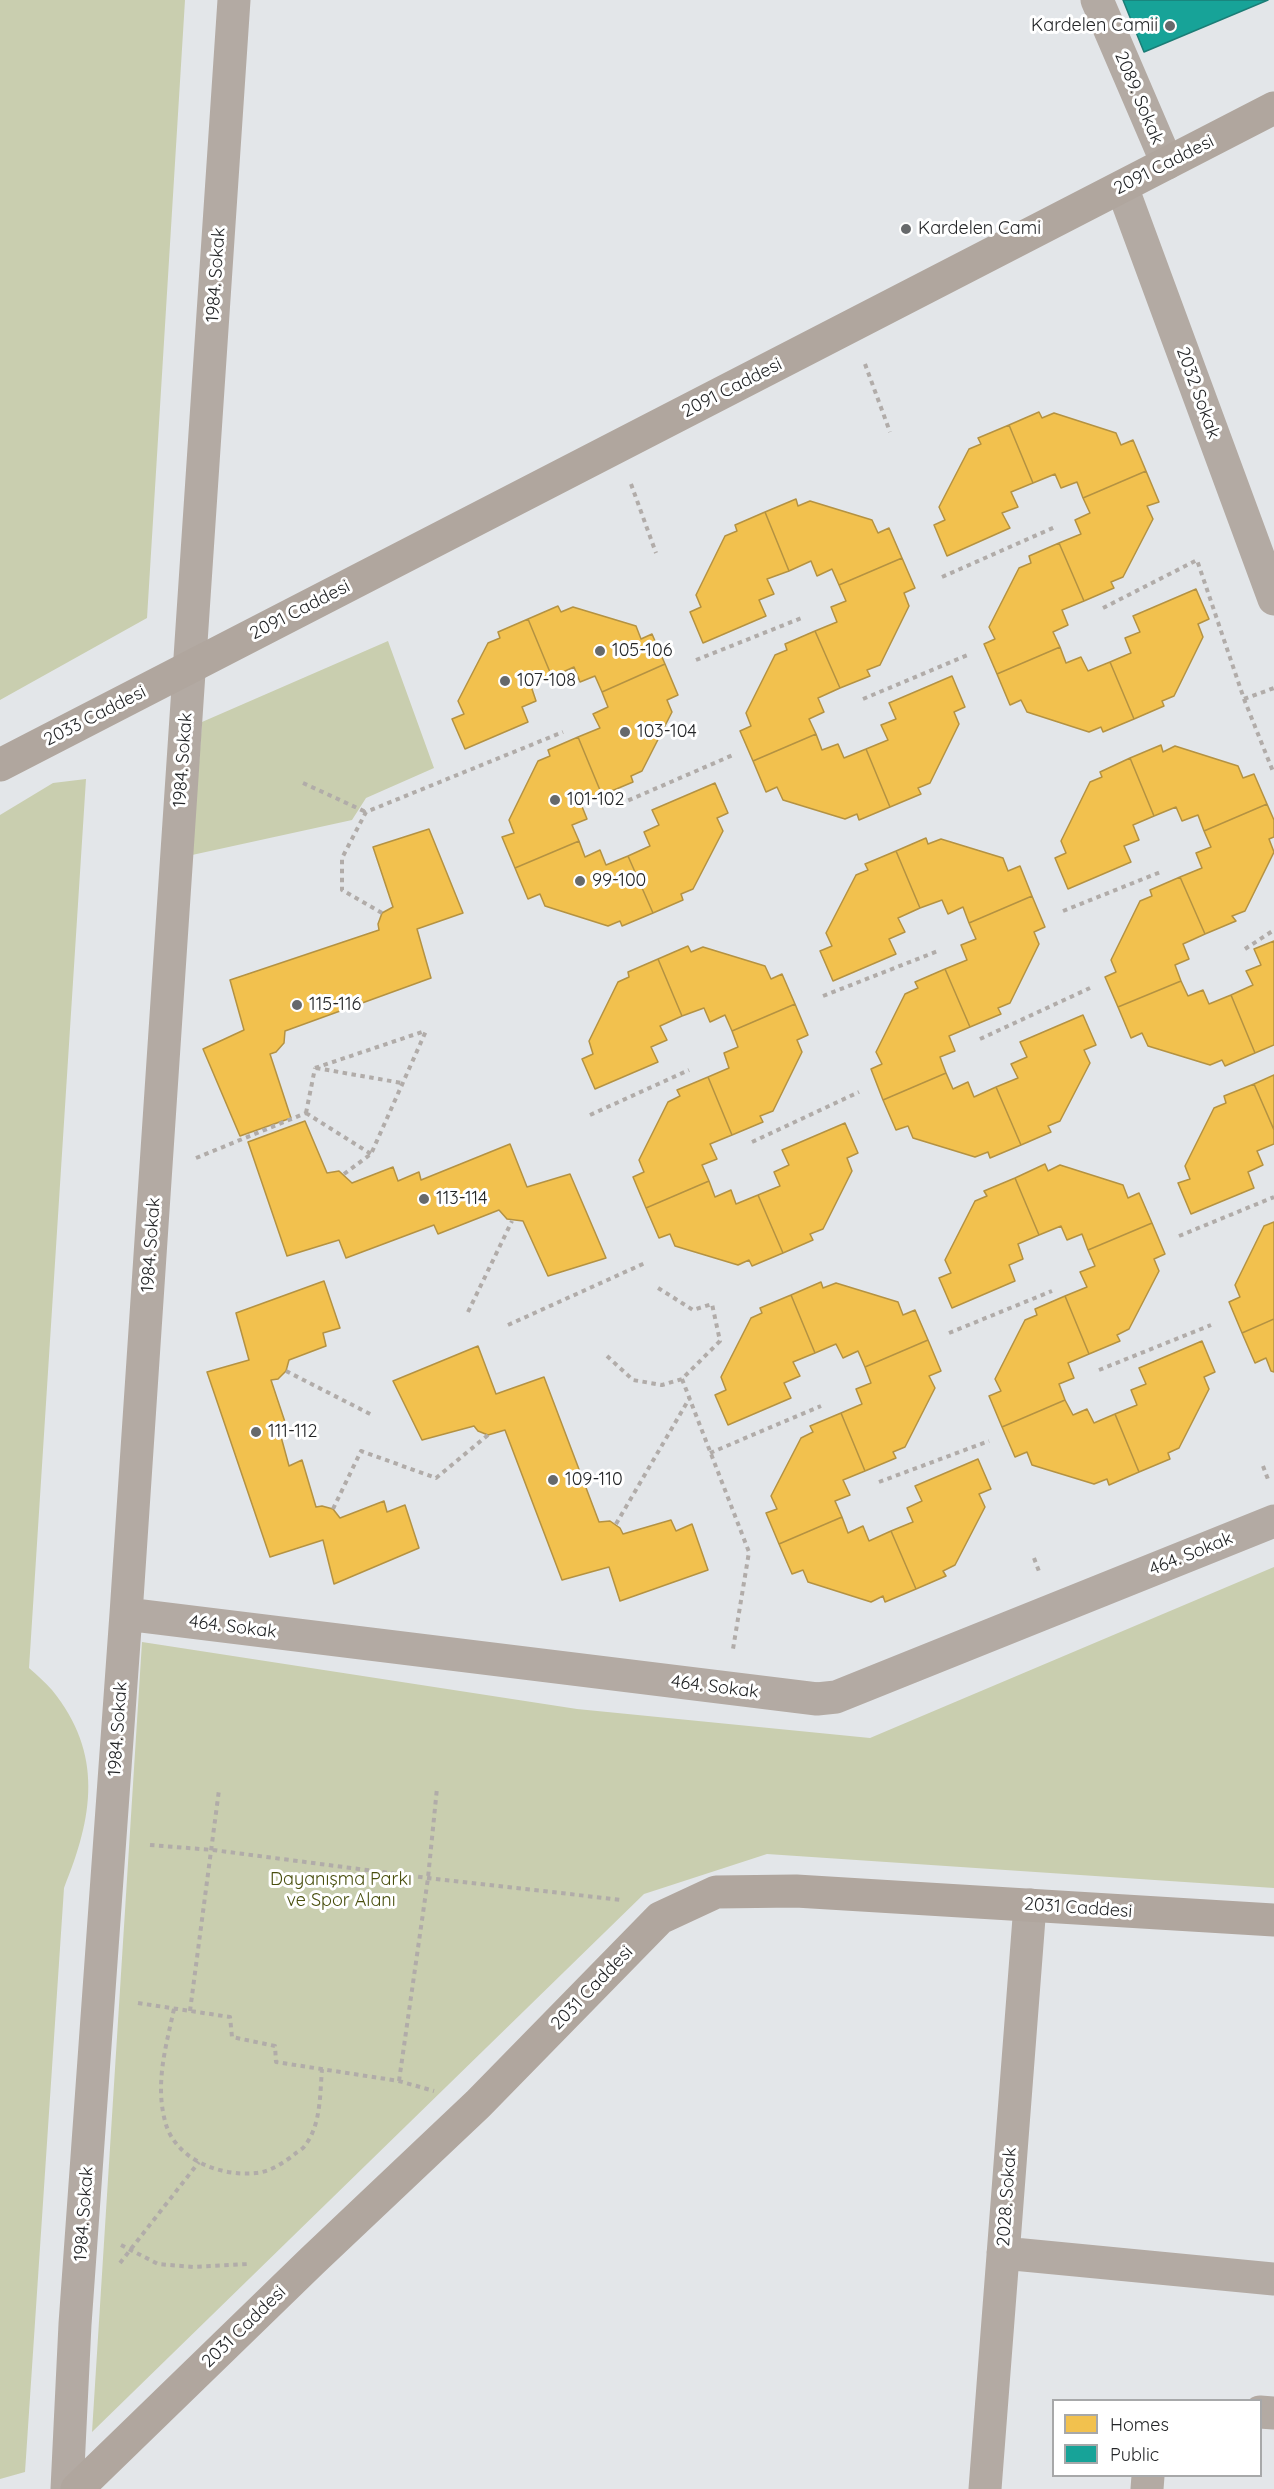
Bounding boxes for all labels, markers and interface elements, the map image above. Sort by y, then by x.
place label: Kardelen Camii [1031,15,1158,37]
marker: Kardelen Camii [1163,19,1177,33]
street label: 2089. Sokak [1110,48,1168,148]
street label: 2091 Caddesi [1110,131,1218,199]
place label: Kardelen Cami [918,218,1041,240]
marker: Kardelen Cami [899,222,913,236]
street label: 1984. Sokak [202,227,230,323]
street label: 2032 Sokak [1171,344,1225,442]
street label: 2091 Caddesi [678,354,786,422]
street label: 2091 Caddesi [246,576,354,644]
place label: 105-106 [612,640,672,662]
marker: 105-106 [593,644,607,658]
place label: 107-108 [517,670,576,692]
marker: 107-108 [498,674,512,688]
street label: 2033 Caddesi [40,681,150,751]
street label: 1984. Sokak [169,712,197,808]
place label: 103-104 [637,721,697,743]
marker: 103-104 [618,725,632,739]
place label: 101-102 [567,789,625,811]
marker: 101-102 [548,793,562,807]
place label: 99-100 [592,870,646,892]
marker: 99-100 [573,874,587,888]
place label: 115-116 [309,994,361,1016]
marker: 115-116 [290,998,304,1012]
place label: 113-114 [436,1188,487,1210]
marker: 113-114 [417,1192,431,1206]
street label: 1984. Sokak [137,1197,165,1293]
place label: 111-112 [268,1421,317,1443]
marker: 111-112 [249,1425,263,1439]
place label: 109-110 [565,1469,623,1491]
marker: 109-110 [546,1473,560,1487]
street label: 464. Sokak [1146,1527,1236,1581]
street label: 464. Sokak [188,1611,278,1643]
street label: 464. Sokak [670,1671,760,1703]
street label: 1984. Sokak [104,1681,132,1777]
park label: Dayanışma Parkı ve Spor Alanı [270,1869,412,1912]
street label: 2031 Caddesi [1023,1893,1133,1923]
street label: 2031 Caddesi [547,1941,637,2035]
street label: 2028. Sokak [993,2147,1021,2247]
street label: 1984. Sokak [70,2166,98,2262]
street label: 2031 Caddesi [197,2282,291,2372]
legend [1052,2399,1262,2477]
text: Homes [1110,2413,1169,2436]
text: Public [1110,2443,1159,2466]

